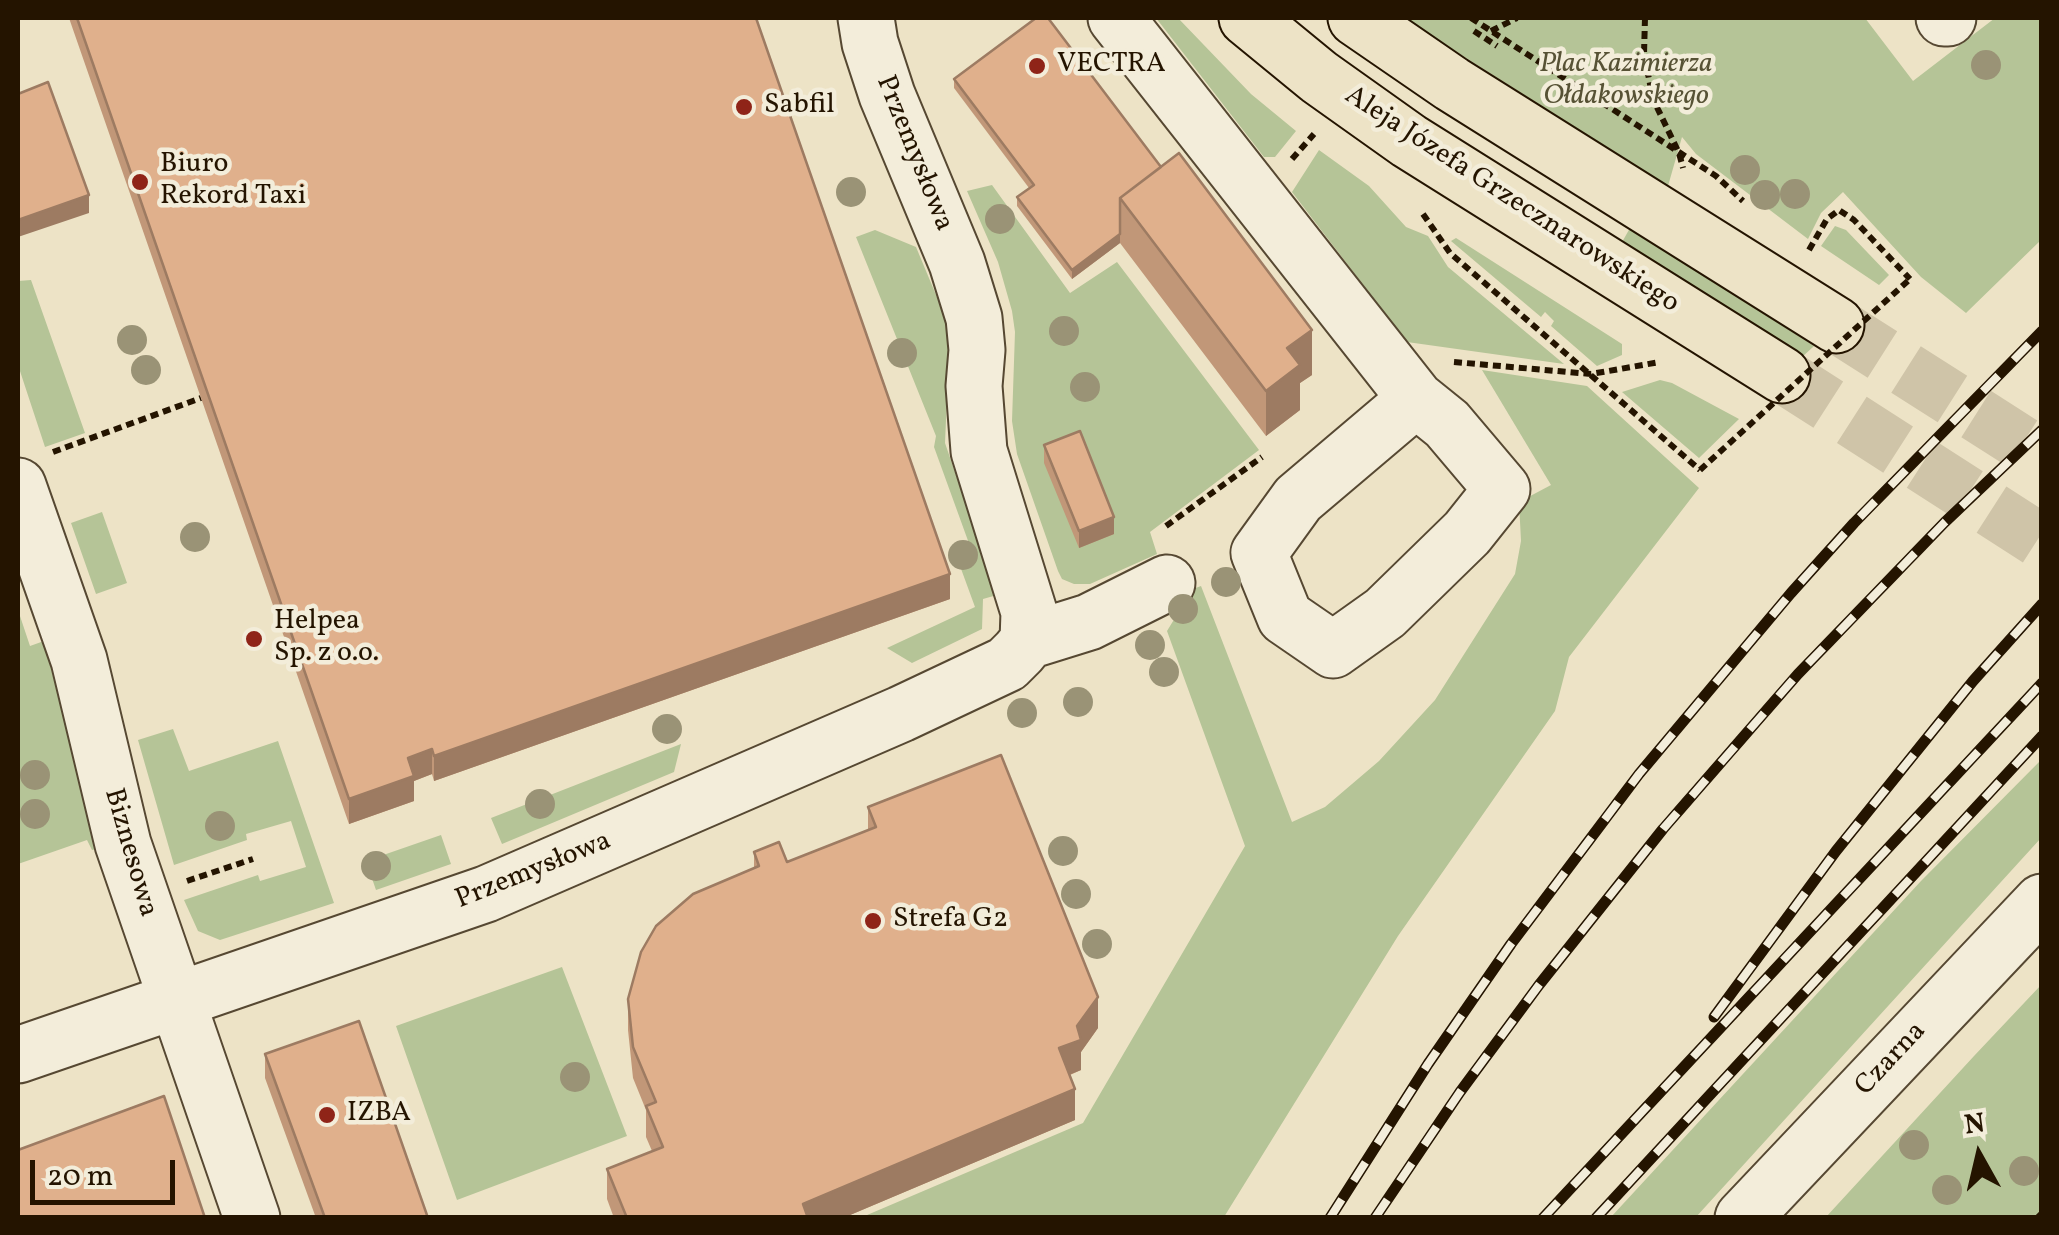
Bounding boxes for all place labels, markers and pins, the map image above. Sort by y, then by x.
place label: VECTRA [1057,49,1166,83]
marker: VECTRA [1026,55,1048,77]
place label: Sabfil [764,90,835,124]
marker: Sabfil [733,96,755,118]
place label: Biuro Rekord Taxi [160,149,306,215]
marker: Biuro Rekord Taxi [129,171,151,193]
place label: Helpea Sp. z o.o. [274,606,379,672]
marker: Helpea Sp. z o.o. [243,628,265,650]
place label: Strefa G2 [893,904,1008,938]
marker: Strefa G2 [862,910,884,932]
place label: IZBA [347,1098,411,1132]
marker: IZBA [316,1104,338,1126]

